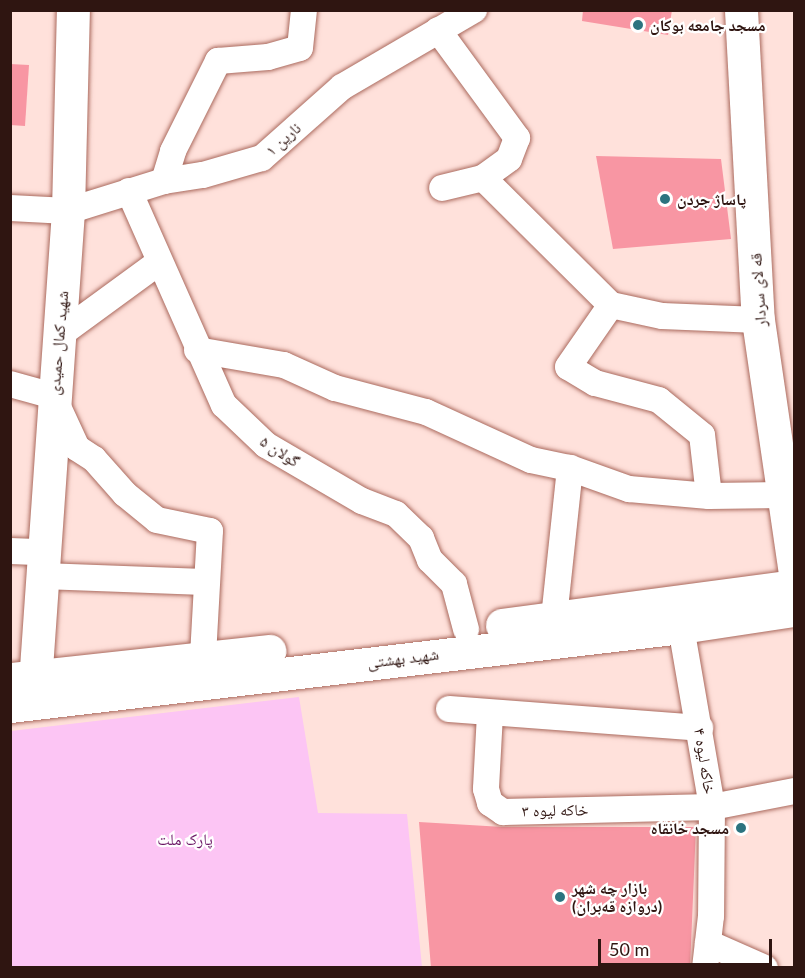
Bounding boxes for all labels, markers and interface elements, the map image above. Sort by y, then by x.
place label: مسجد جامعه بوکان [650,15,766,35]
marker: مسجد جامعه بوکان [631,18,645,32]
street label: نارین ۱ [261,118,305,160]
place label: پاساژ جردن [677,189,746,209]
marker: پاساژ جردن [658,192,672,206]
street label: قه لای سردار [746,252,770,328]
street label: شهید کمال حمیدی [44,290,72,396]
street label: گولان ۵ [257,431,303,471]
street label: شهید بهشتی [366,644,440,672]
street label: خاکه لیوه ۴ [690,727,720,795]
street label: خاکه لیوه ۳ [522,800,588,820]
place label: مسجد خانقاه [651,818,729,838]
marker: مسجد خانقاه [734,821,748,835]
park label: پارک ملت [157,829,213,849]
place label: بازار چه شهر (دروازه قه‌بران) [572,878,662,916]
marker: بازار چه شهر (دروازه قه‌بران) [553,890,567,904]
scale bar [601,927,775,965]
text: 50 m [609,938,649,960]

